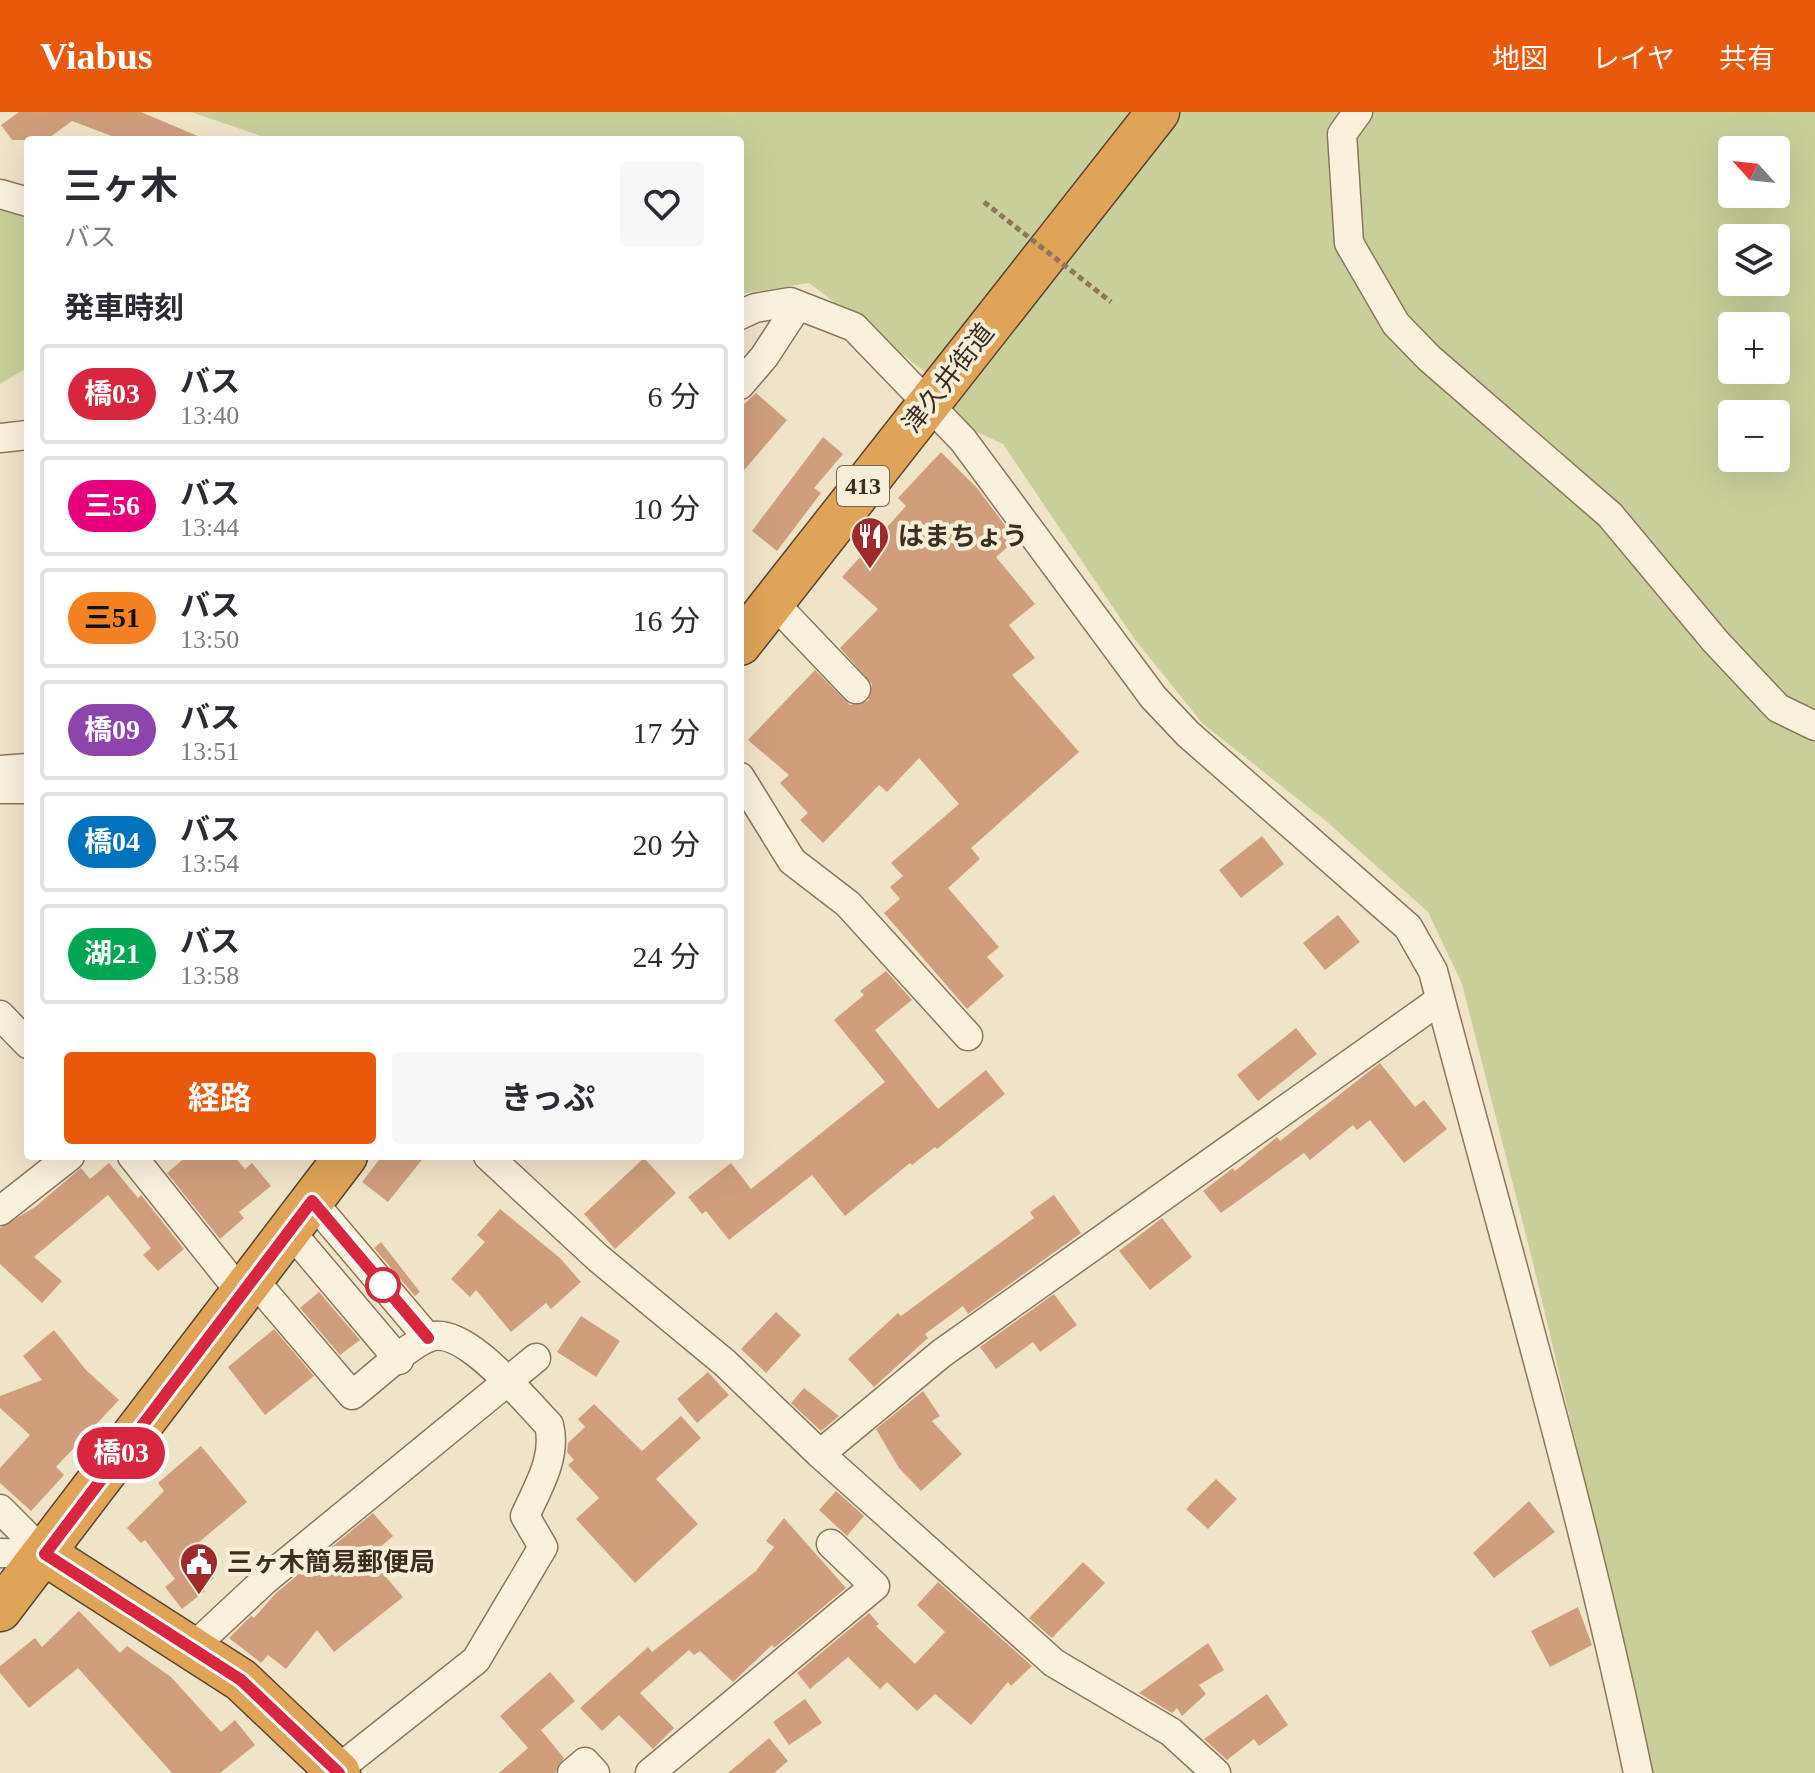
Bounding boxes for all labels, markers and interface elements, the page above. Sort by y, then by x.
text: Viabus [40,35,153,77]
text: 地図 [1492,43,1548,74]
text: レイヤ [1592,43,1675,74]
text: 共有 [1719,43,1775,74]
north arrow [1718,136,1790,208]
map controls [1718,136,1790,472]
button: heart [620,162,704,246]
text: 三ヶ木 [64,165,178,207]
text: バス [64,223,116,252]
button: layers [1718,224,1790,296]
text: 発車時刻 [64,291,184,324]
button: + [1718,312,1790,384]
street label: 津久井街道 [897,318,1000,438]
text: バス [180,365,240,398]
text: 橋03 [84,378,140,409]
text: 6 分 [648,380,700,413]
button: − [1718,400,1790,472]
text: 13:40 [180,401,239,430]
road number: 413 [837,466,889,506]
text: バス [180,477,240,510]
text: 三56 [84,490,140,521]
text: 10 分 [633,492,700,525]
text: 13:44 [180,513,239,542]
restaurant icon: はまちょう [849,515,891,570]
place label: はまちょう [898,522,1028,551]
text: バス [180,589,240,622]
text: 三51 [84,602,140,633]
text: 16 分 [633,604,700,637]
text: 13:50 [180,625,239,654]
text: バス [180,701,240,734]
text: 橋09 [84,714,140,745]
text: 17 分 [633,716,700,749]
text: 13:51 [180,737,239,766]
text: バス [180,813,240,846]
text: 橋04 [84,826,140,857]
text: 20 分 [633,828,700,861]
text: 13:54 [180,849,239,878]
text: バス [180,925,240,958]
text: 湖21 [84,938,140,969]
text: 24 分 [633,940,700,973]
text: 13:58 [180,961,239,990]
button: 経路 [64,1052,376,1144]
button: きっぷ [392,1052,704,1144]
unlabelled marker [366,1268,400,1302]
line badge: 橋03 [75,1427,167,1479]
text: 橋03 [93,1437,149,1468]
public building icon: 三ヶ木簡易郵便局 [178,1541,220,1596]
place label: 三ヶ木簡易郵便局 [227,1548,435,1577]

